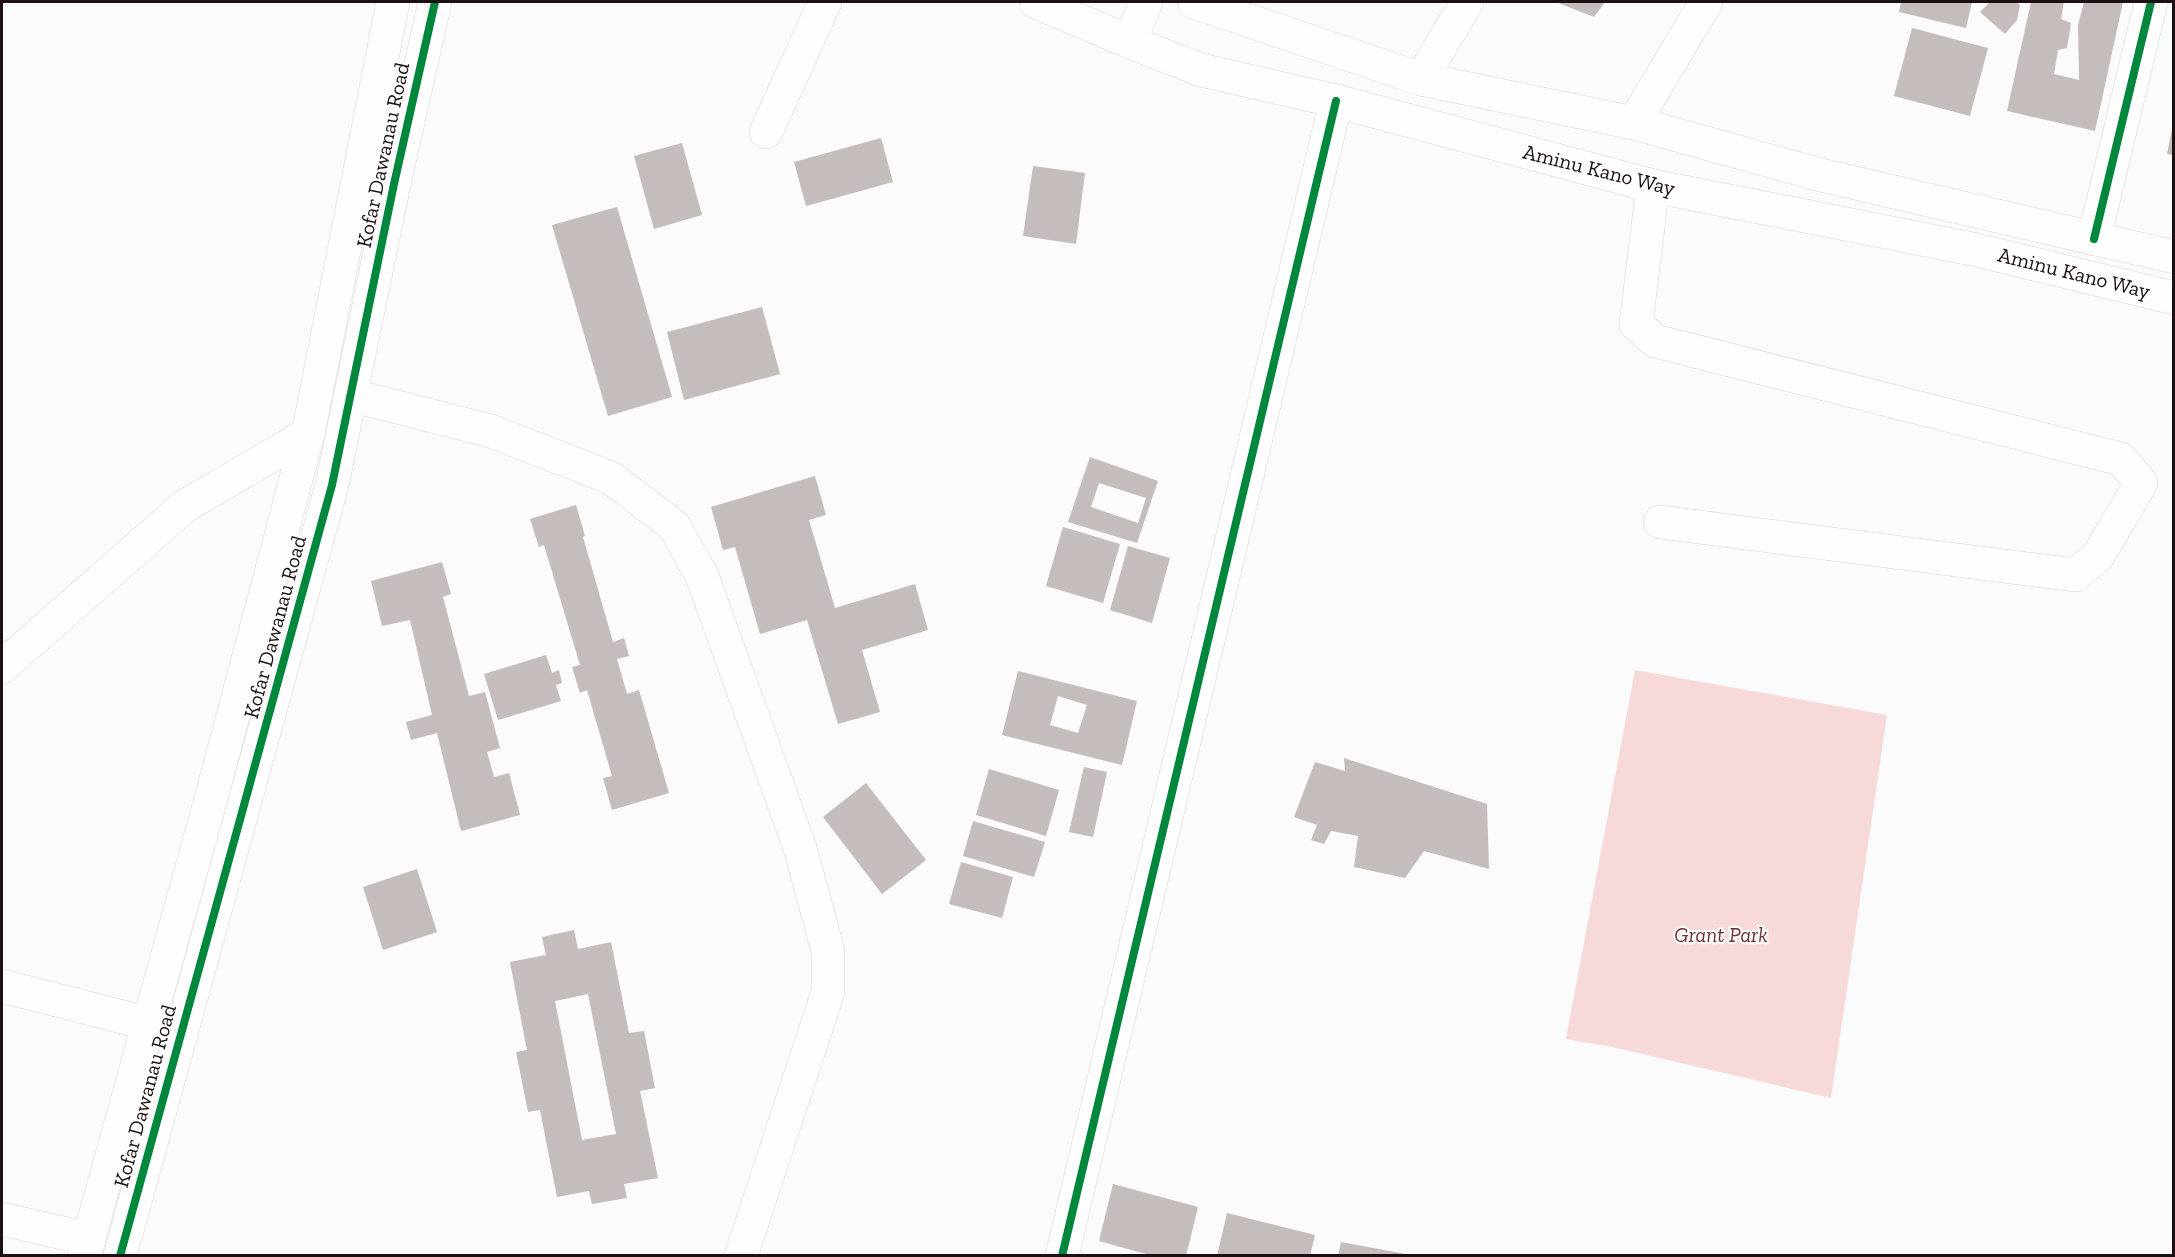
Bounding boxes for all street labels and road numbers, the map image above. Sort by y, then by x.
street label: Kofar Dawanau Road [351,60,414,250]
street label: Aminu Kano Way [1520,139,1678,201]
street label: Aminu Kano Way [1995,242,2153,304]
street label: Kofar Dawanau Road [238,532,311,721]
street label: Kofar Dawanau Road [108,1001,181,1190]

